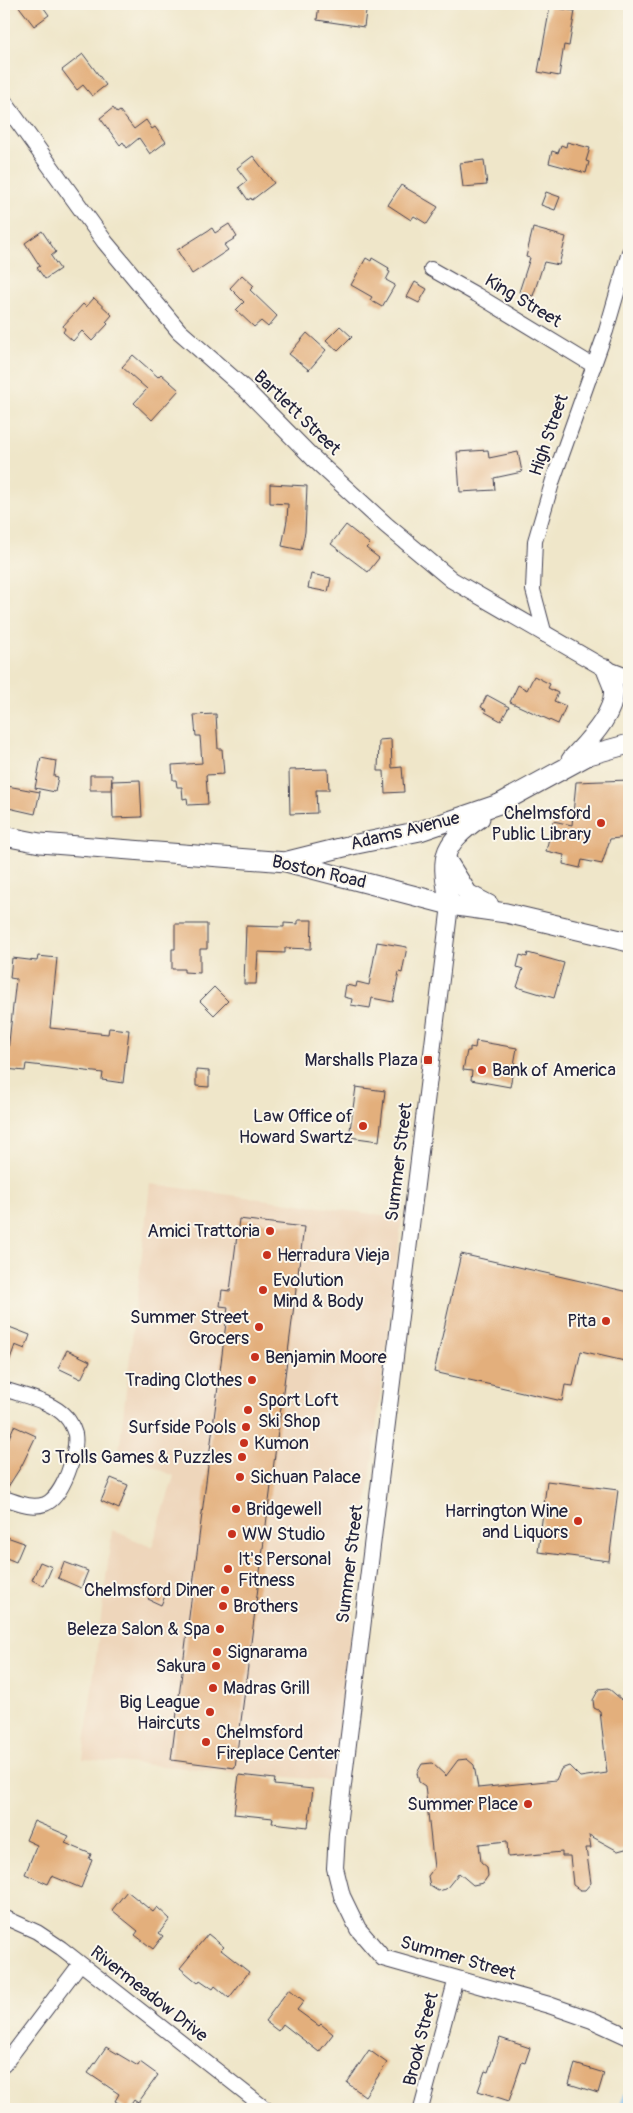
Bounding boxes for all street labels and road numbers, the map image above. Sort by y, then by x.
street label: King Street [480,269,566,333]
street label: Bartlett Street [248,366,346,461]
street label: High Street [524,390,574,479]
street label: Adams Avenue [348,806,462,856]
street label: Boston Road [270,850,368,894]
street label: Summer Street [380,1101,418,1222]
street label: Summer Street [331,1503,369,1624]
street label: Summer Street [398,1931,519,1986]
street label: Rivermeadow Drive [85,1941,213,2047]
street label: Brook Street [398,1989,444,2088]

